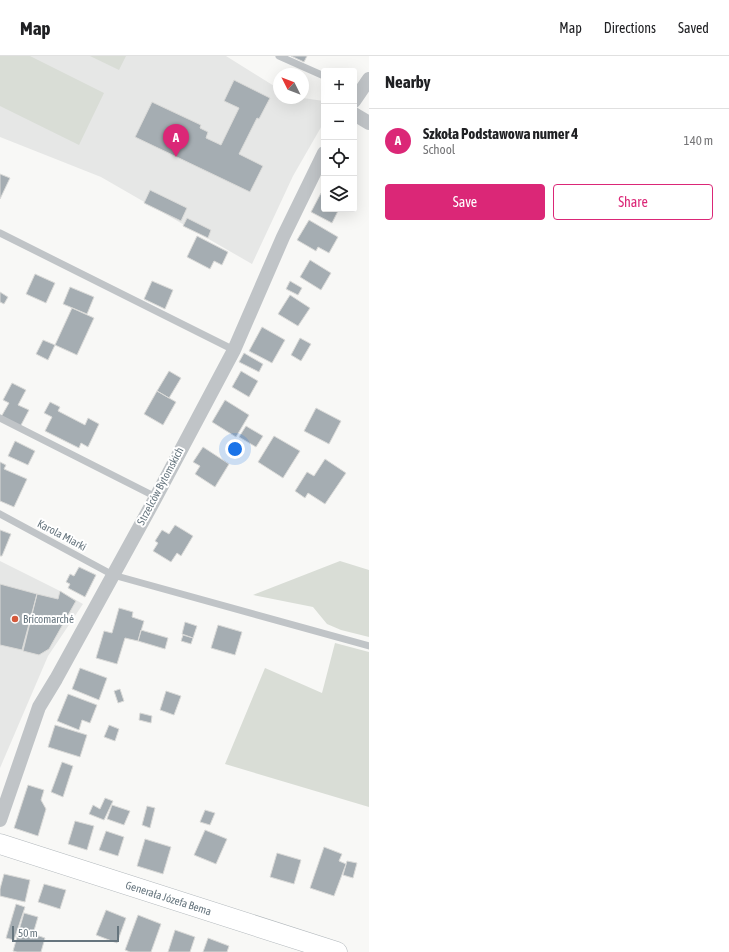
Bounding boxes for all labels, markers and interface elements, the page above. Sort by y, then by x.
text: Map [20,17,51,39]
text: Map [559,20,582,36]
text: Directions [604,20,656,36]
text: Saved [678,20,709,36]
north arrow [273,68,309,104]
map controls [321,68,357,212]
button: + [321,68,357,104]
text: Nearby [385,72,431,92]
button: − [321,104,357,140]
pin: A [163,124,189,157]
text: Szkoła Podstawowa numer 4 [423,125,578,142]
text: A [395,133,401,148]
text: 140 m [684,133,713,148]
button: locate [321,140,357,176]
text: School [423,142,455,157]
button: layers [321,176,357,212]
button: Save [385,184,545,220]
button: Share [553,184,713,220]
your location [225,439,245,459]
street label: Strzelców Bytomskich [134,445,186,527]
street label: Karola Miarki [36,517,88,553]
place label: Bricomarché [23,613,74,625]
marker: Bricomarché [10,614,20,624]
street label: Generała Józefa Bema [124,879,213,917]
scale bar [12,924,119,943]
text: 50 m [18,927,38,939]

